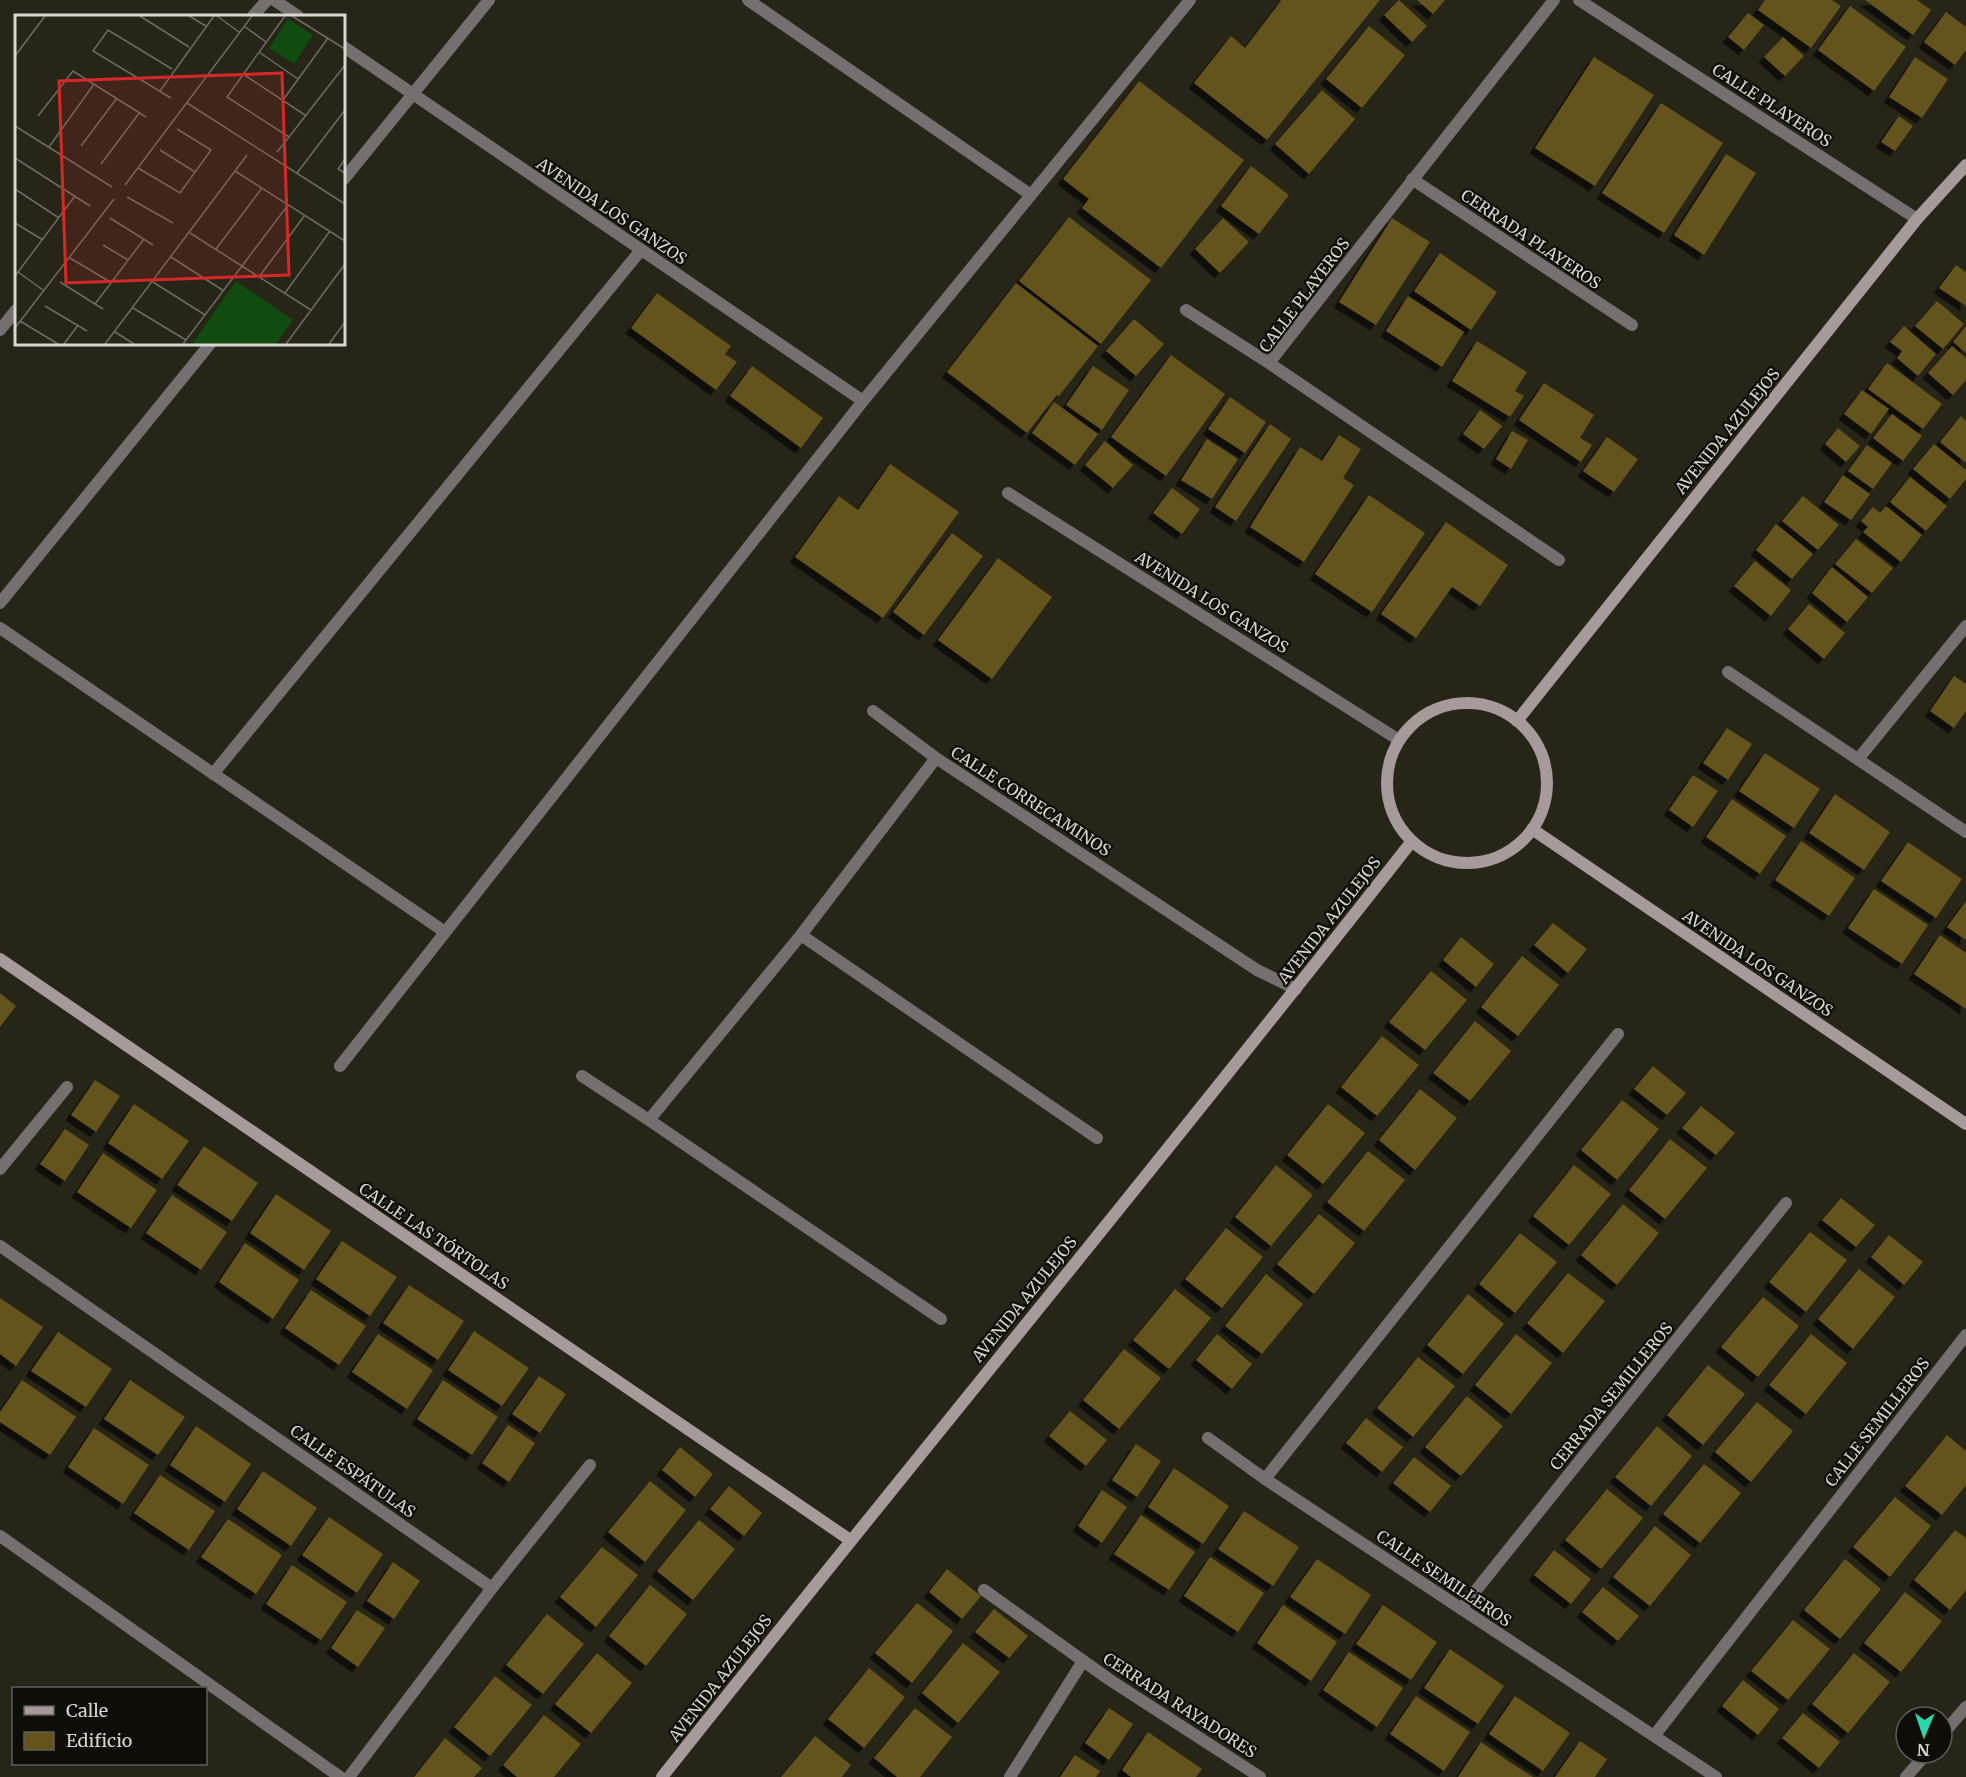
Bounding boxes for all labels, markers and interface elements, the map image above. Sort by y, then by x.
inset map [15,15,345,345]
street label: CALLE PLAYEROS [1709,59,1835,151]
street label: AVENIDA LOS GANZOS [532,153,691,269]
street label: CERRADA PLAYEROS [1457,185,1605,293]
street label: CALLE PLAYEROS [1254,234,1354,356]
street label: AVENIDA AZULEJOS [1670,364,1784,499]
street label: AVENIDA LOS GANZOS [1131,546,1292,657]
street label: CALLE CORRECAMINOS [947,742,1115,860]
street label: AVENIDA AZULEJOS [1273,852,1385,988]
street label: AVENIDA LOS GANZOS [1678,905,1837,1021]
street label: CALLE LAS TÓRTOLAS [355,1178,513,1294]
street label: AVENIDA AZULEJOS [967,1232,1081,1367]
street label: CERRADA SEMILLEROS [1545,1318,1677,1474]
street label: CALLE SEMILLEROS [1820,1353,1934,1491]
street label: CALLE ESPÁTULAS [286,1420,420,1522]
street label: CALLE SEMILLEROS [1373,1525,1515,1631]
street label: AVENIDA AZULEJOS [664,1610,776,1746]
street label: CERRADA RAYADORES [1100,1648,1260,1762]
legend [12,1687,207,1765]
text: Calle [66,1699,108,1722]
north arrow [1894,1705,1954,1765]
text: Edificio [66,1729,132,1752]
text: N [1916,1740,1930,1760]

